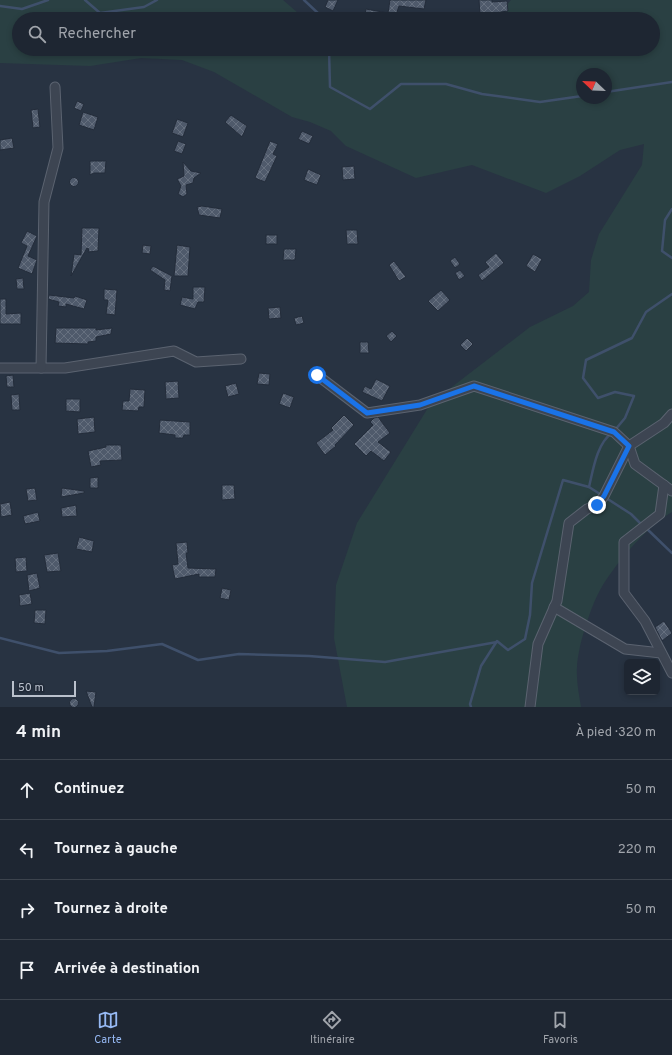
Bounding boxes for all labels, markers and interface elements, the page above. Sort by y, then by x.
search box [12,12,660,56]
icon: search [26,23,48,45]
text: Rechercher [58,25,136,44]
north arrow [576,68,612,104]
route start [308,366,326,384]
route end [588,496,606,514]
map controls [624,659,660,695]
button: layers [624,659,660,695]
scale bar [12,679,76,698]
text: 50 m [18,681,44,695]
text: 4 min [16,722,61,744]
text: À pied · 320 m [575,725,656,741]
icon: ahead [16,779,38,801]
text: Continuez [54,780,124,799]
text: 50 m [626,782,656,798]
icon: left [16,839,38,861]
text: Tournez à gauche [54,840,178,859]
text: 220 m [618,842,656,858]
icon: right [16,899,38,921]
text: Tournez à droite [54,900,168,919]
text: 50 m [626,902,656,918]
icon: arrive [16,959,38,981]
text: Arrivée à destination [54,960,200,979]
tab: Carte [94,1009,122,1047]
tab: Itinéraire [310,1009,355,1047]
tab: Favoris [543,1009,578,1047]

